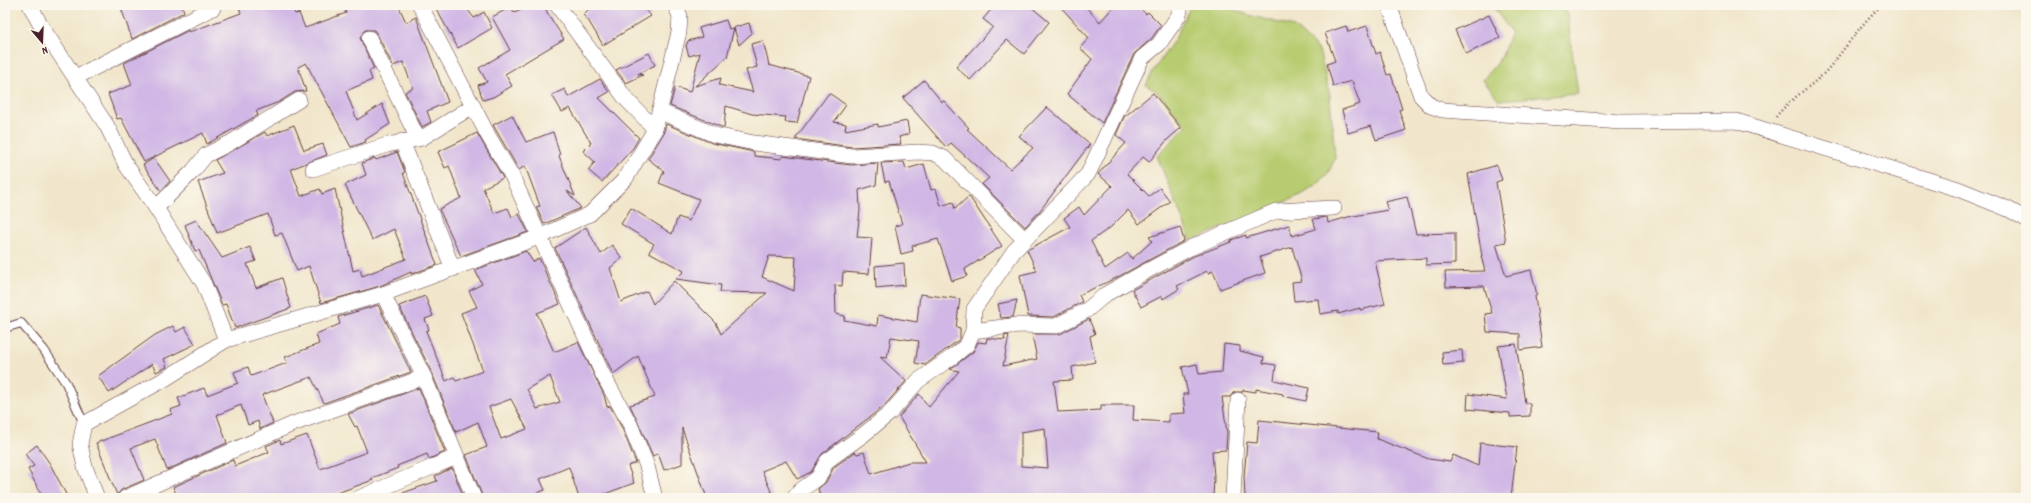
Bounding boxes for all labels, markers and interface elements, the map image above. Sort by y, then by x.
north arrow [22,22,62,62]
text: N [39,41,50,58]

